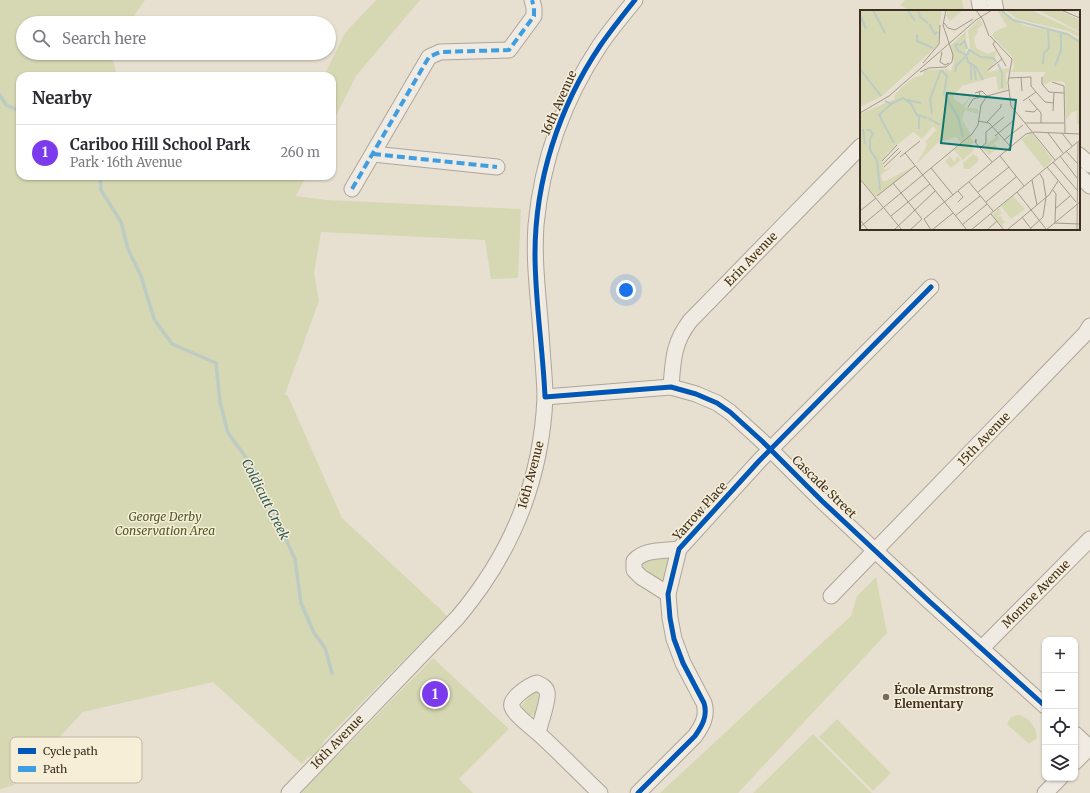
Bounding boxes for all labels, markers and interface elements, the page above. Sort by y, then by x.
inset map [860,10,1080,230]
search box [16,16,336,60]
icon: search [30,27,52,49]
text: Search here [62,29,146,48]
street label: 16th Avenue [538,68,580,138]
text: Nearby [32,87,92,109]
text: Cariboo Hill School Park [70,135,250,154]
text: 1 [42,144,48,161]
text: 260 m [280,144,320,161]
text: Park · 16th Avenue [70,154,182,171]
street label: Erin Avenue [721,228,780,289]
your location [616,280,636,300]
street label: 15th Avenue [954,409,1013,469]
street label: 16th Avenue [514,439,547,510]
street label: Cascade Street [789,452,860,521]
water label: Coldicutt Creek [238,456,293,543]
street label: Yarrow Place [669,478,730,544]
park label: George Derby Conservation Area [115,509,215,538]
street label: Monroe Avenue [998,556,1073,631]
map controls [1042,637,1078,781]
button: + [1042,637,1078,673]
button: − [1042,673,1078,709]
pin: 1 [422,679,448,709]
place label: École Armstrong Elementary [894,681,994,711]
marker: École Armstrong Elementary [881,692,891,702]
button: locate [1042,709,1078,745]
street label: 16th Avenue [307,711,366,772]
legend [10,737,142,783]
text: Cycle path [43,744,98,758]
button: layers [1042,745,1078,781]
text: Path [43,762,68,776]

